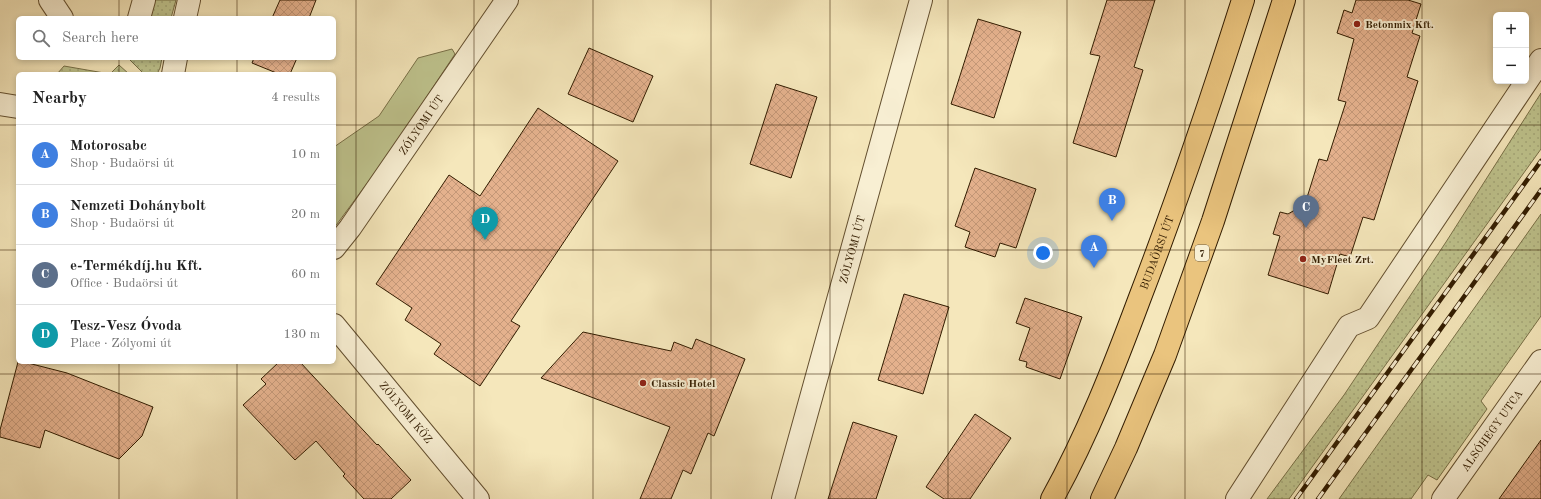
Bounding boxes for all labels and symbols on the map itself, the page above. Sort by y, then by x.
marker: Betonmix Kft. [1352,19,1362,29]
place label: Betonmix Kft. [1365,20,1434,31]
street label: ZÓLYOMI ÚT [398,94,447,158]
pin: B [1099,188,1125,221]
pin: C [1293,195,1319,228]
pin: D [472,207,498,240]
street label: ZÓLYOMI ÚT [839,214,868,285]
street label: BUDAÖRSI ÚT [1139,214,1177,292]
pin: A [1081,235,1107,268]
your location [1033,243,1053,263]
road number: 7 [1195,245,1209,261]
marker: MyFleet Zrt. [1298,254,1308,264]
place label: MyFleet Zrt. [1311,255,1374,266]
marker: Classic Hotel [638,378,648,388]
place label: Classic Hotel [651,379,716,390]
street label: ZÓLYOMI KÖZ [376,380,433,446]
street label: ALSÓHEGY UTCA [1460,388,1526,474]

